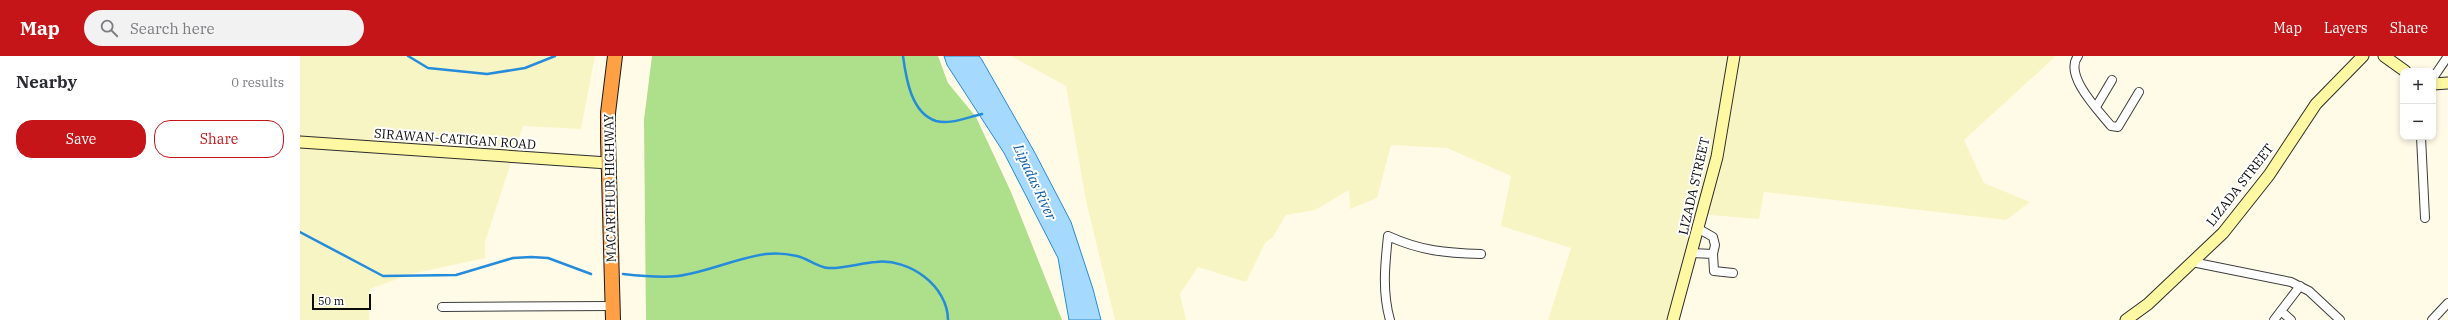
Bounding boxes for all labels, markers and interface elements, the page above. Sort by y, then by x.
search box [84,10,364,46]
text: Map [20,16,60,40]
icon: search [98,17,120,39]
text: Search here [130,19,214,38]
text: Map [2274,19,2302,37]
text: Layers [2324,19,2368,37]
text: Share [2390,19,2428,37]
map controls [2400,68,2436,140]
button: + [2400,68,2436,104]
text: Nearby [16,71,77,93]
text: 0 results [231,74,284,91]
button: − [2400,104,2436,140]
street label: MACARTHUR HIGHWAY [600,114,620,262]
button: Save [16,120,146,158]
button: Share [154,120,284,158]
street label: SIRAWAN-CATIGAN ROAD [373,125,537,153]
street label: LIZADA STREET [1674,135,1714,237]
water label: Lipadas River [1009,140,1061,224]
street label: LIZADA STREET [2203,140,2278,230]
scale bar [312,292,371,311]
text: 50 m [318,294,344,308]

